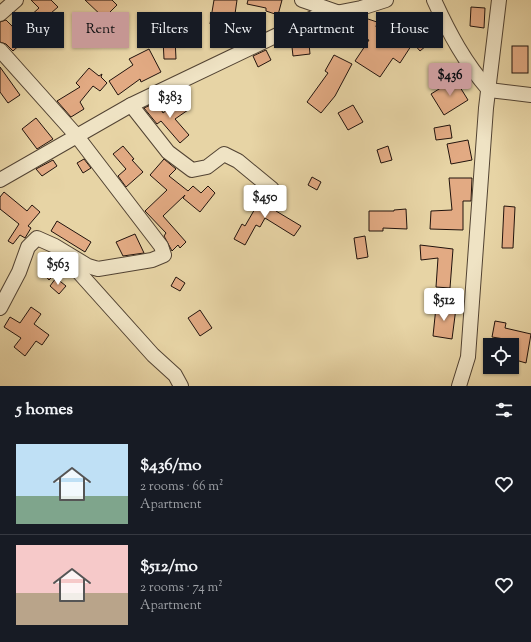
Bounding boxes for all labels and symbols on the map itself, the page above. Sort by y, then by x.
pin: $436 [426,63,474,97]
pin: $383 [146,85,194,119]
pin: $450 [241,185,289,219]
pin: $563 [34,252,82,286]
pin: $512 [420,288,468,322]

